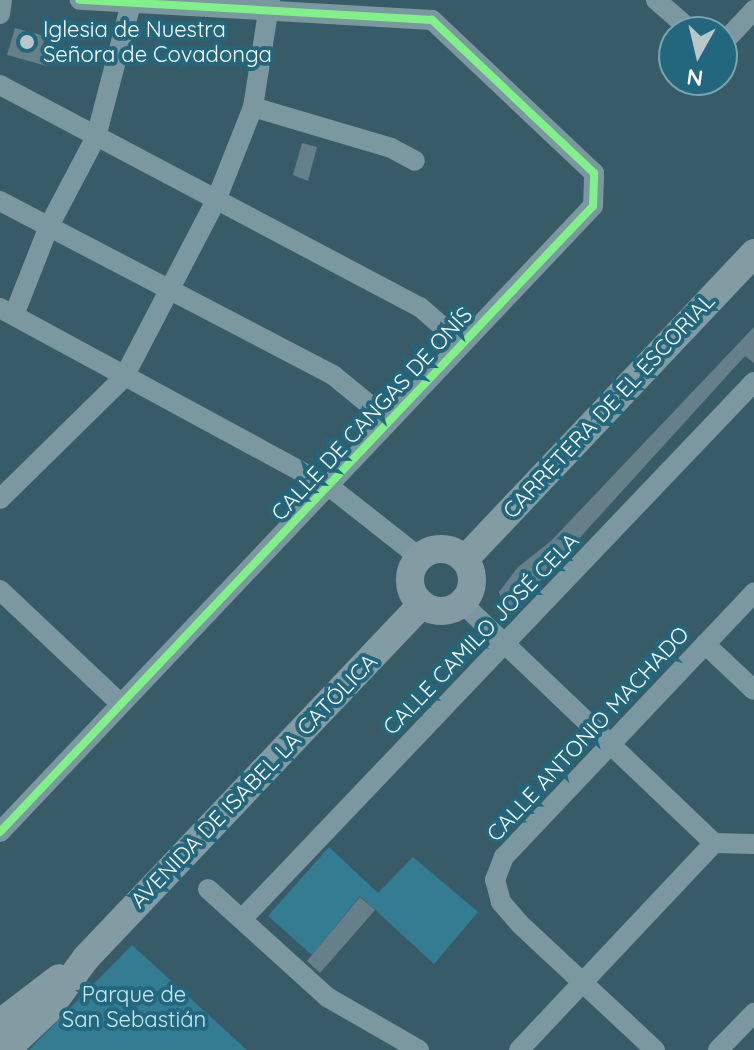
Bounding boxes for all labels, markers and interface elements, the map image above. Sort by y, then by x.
place label: Iglesia de Nuestra Señora de Covadonga [43,16,272,68]
north arrow [658,16,738,96]
marker: Iglesia de Nuestra Señora de Covadonga [18,33,36,51]
text: N [685,63,705,93]
street label: CARRETERA DE EL ESCORIAL [498,288,720,524]
street label: CALLE DE CANGAS DE ONÍS [266,302,478,526]
street label: CALLE CAMILO JOSÉ CELA [378,528,584,740]
street label: CALLE ANTONIO MACHADO [481,621,695,847]
street label: AVENIDA DE ISABEL LA CATÓLICA [125,648,383,914]
park label: Parque de San Sebastián [62,981,206,1032]

